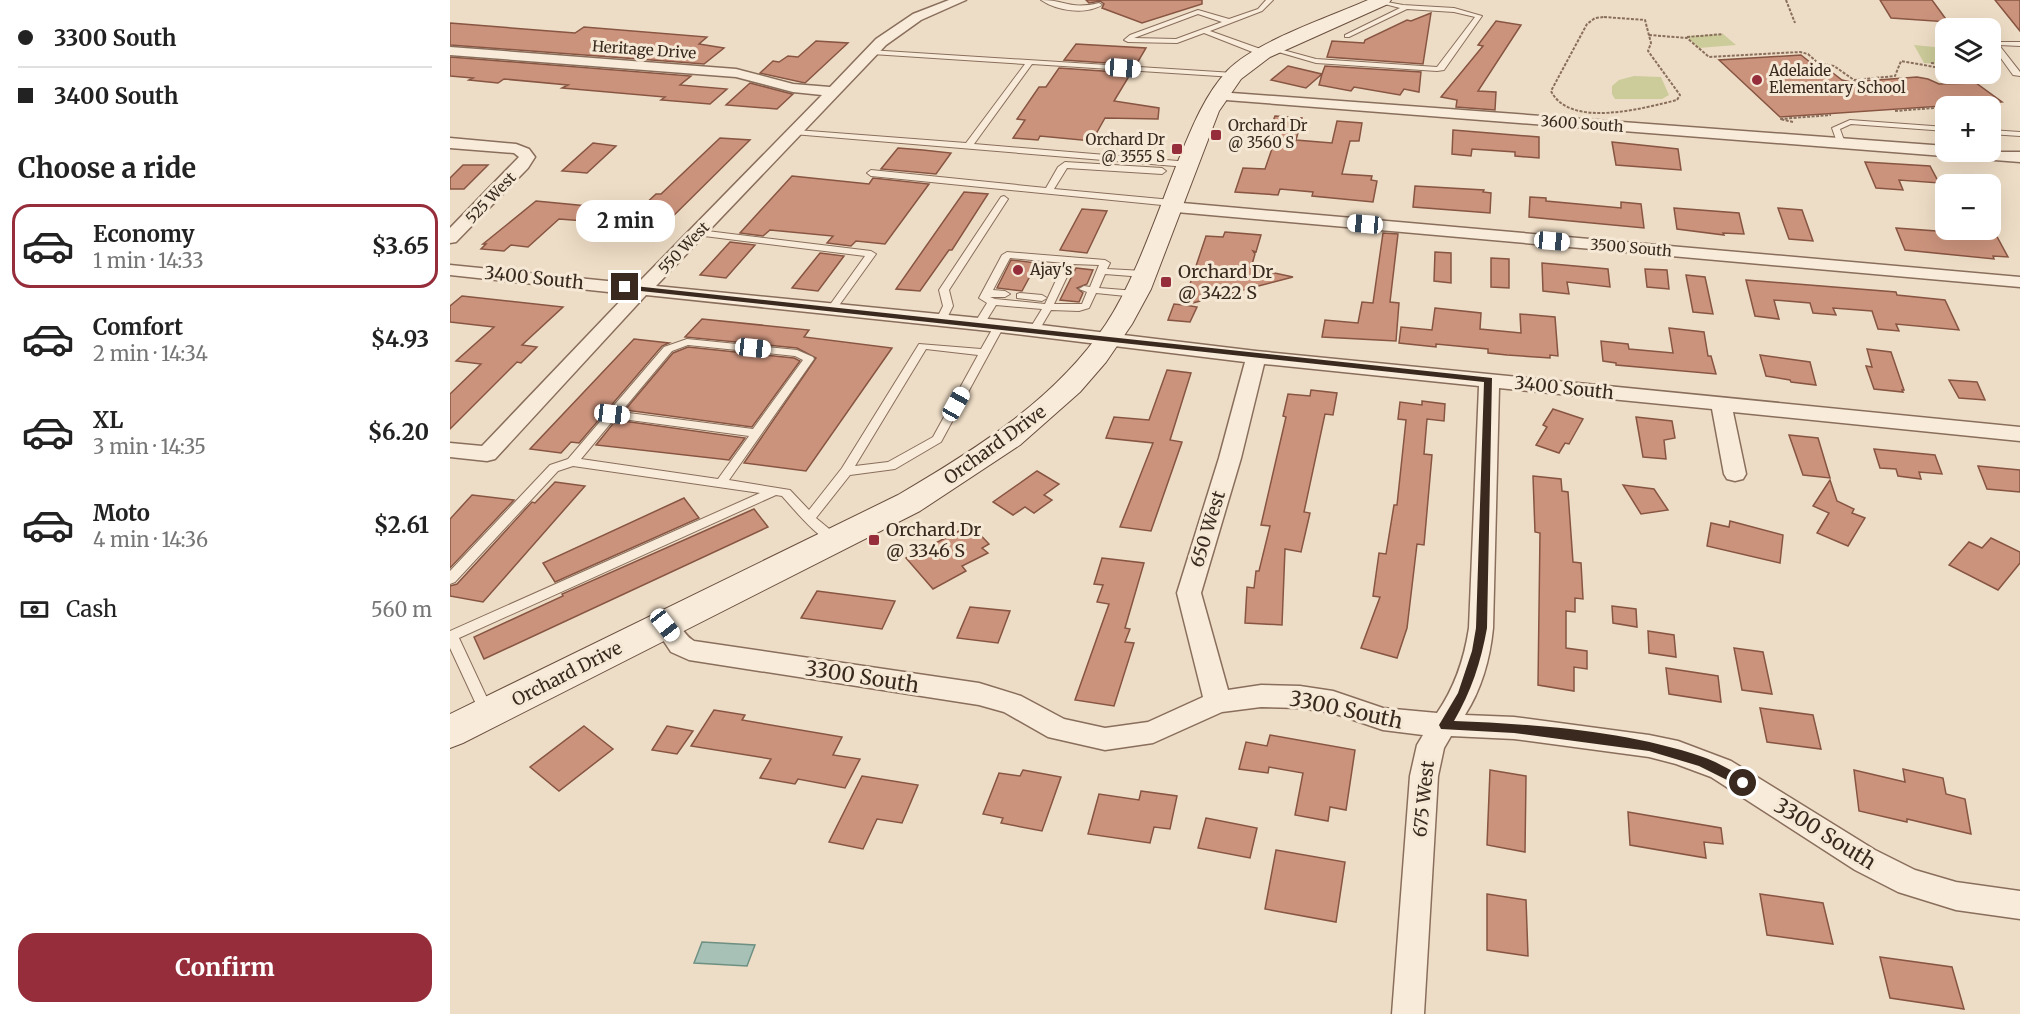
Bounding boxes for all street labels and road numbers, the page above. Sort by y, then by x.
street label: Heritage Drive [591,36,697,63]
street label: 3600 South [1540,111,1624,136]
street label: 525 West [461,168,520,227]
street label: 550 West [654,218,713,278]
street label: 3500 South [1589,234,1673,261]
street label: 3400 South [483,261,585,294]
street label: 3400 South [1513,371,1615,404]
street label: Orchard Drive [939,400,1050,489]
street label: 650 West [1185,488,1230,570]
street label: Orchard Drive [508,636,626,711]
street label: 3300 South [803,654,921,699]
street label: 3300 South [1287,684,1405,735]
street label: 675 West [1408,760,1439,838]
street label: 3300 South [1769,792,1881,876]

